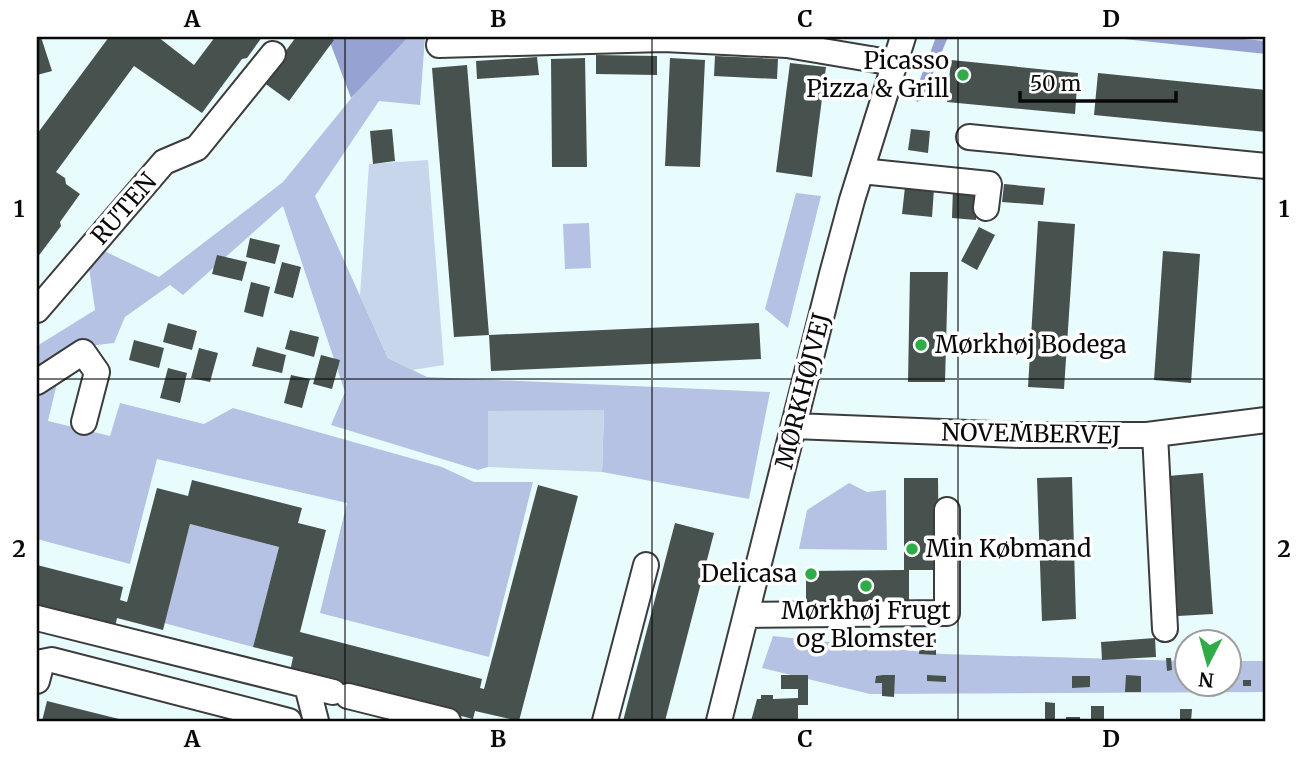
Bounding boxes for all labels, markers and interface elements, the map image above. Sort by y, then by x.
text: A [183,4,201,33]
text: B [490,4,506,33]
text: C [797,4,813,33]
text: D [1102,4,1120,33]
place label: Picasso Pizza & Grill [806,45,949,104]
scale bar [1020,60,1175,104]
marker: Picasso Pizza & Grill [955,67,971,83]
text: 50 m [1030,70,1081,97]
street label: RUTEN [84,166,163,251]
text: 1 [14,194,25,223]
text: 1 [1279,194,1290,223]
street label: MØRKHØJVEJ [768,310,837,472]
place label: Mørkhøj Bodega [935,329,1127,360]
marker: Mørkhøj Bodega [913,337,929,353]
street label: NOVEMBERVEJ [941,416,1121,451]
place label: Min Købmand [926,533,1091,564]
text: 2 [12,534,26,563]
text: 2 [1277,534,1291,563]
marker: Min Købmand [904,541,920,557]
place label: Delicasa [701,558,797,589]
marker: Delicasa [803,566,819,582]
marker: Mørkhøj Frugt og Blomster [858,578,874,594]
place label: Mørkhøj Frugt og Blomster [781,595,951,654]
north arrow [1174,628,1244,698]
text: N [1198,667,1215,693]
text: A [183,724,201,753]
text: B [490,724,506,753]
text: C [797,724,813,753]
text: D [1102,724,1120,753]

